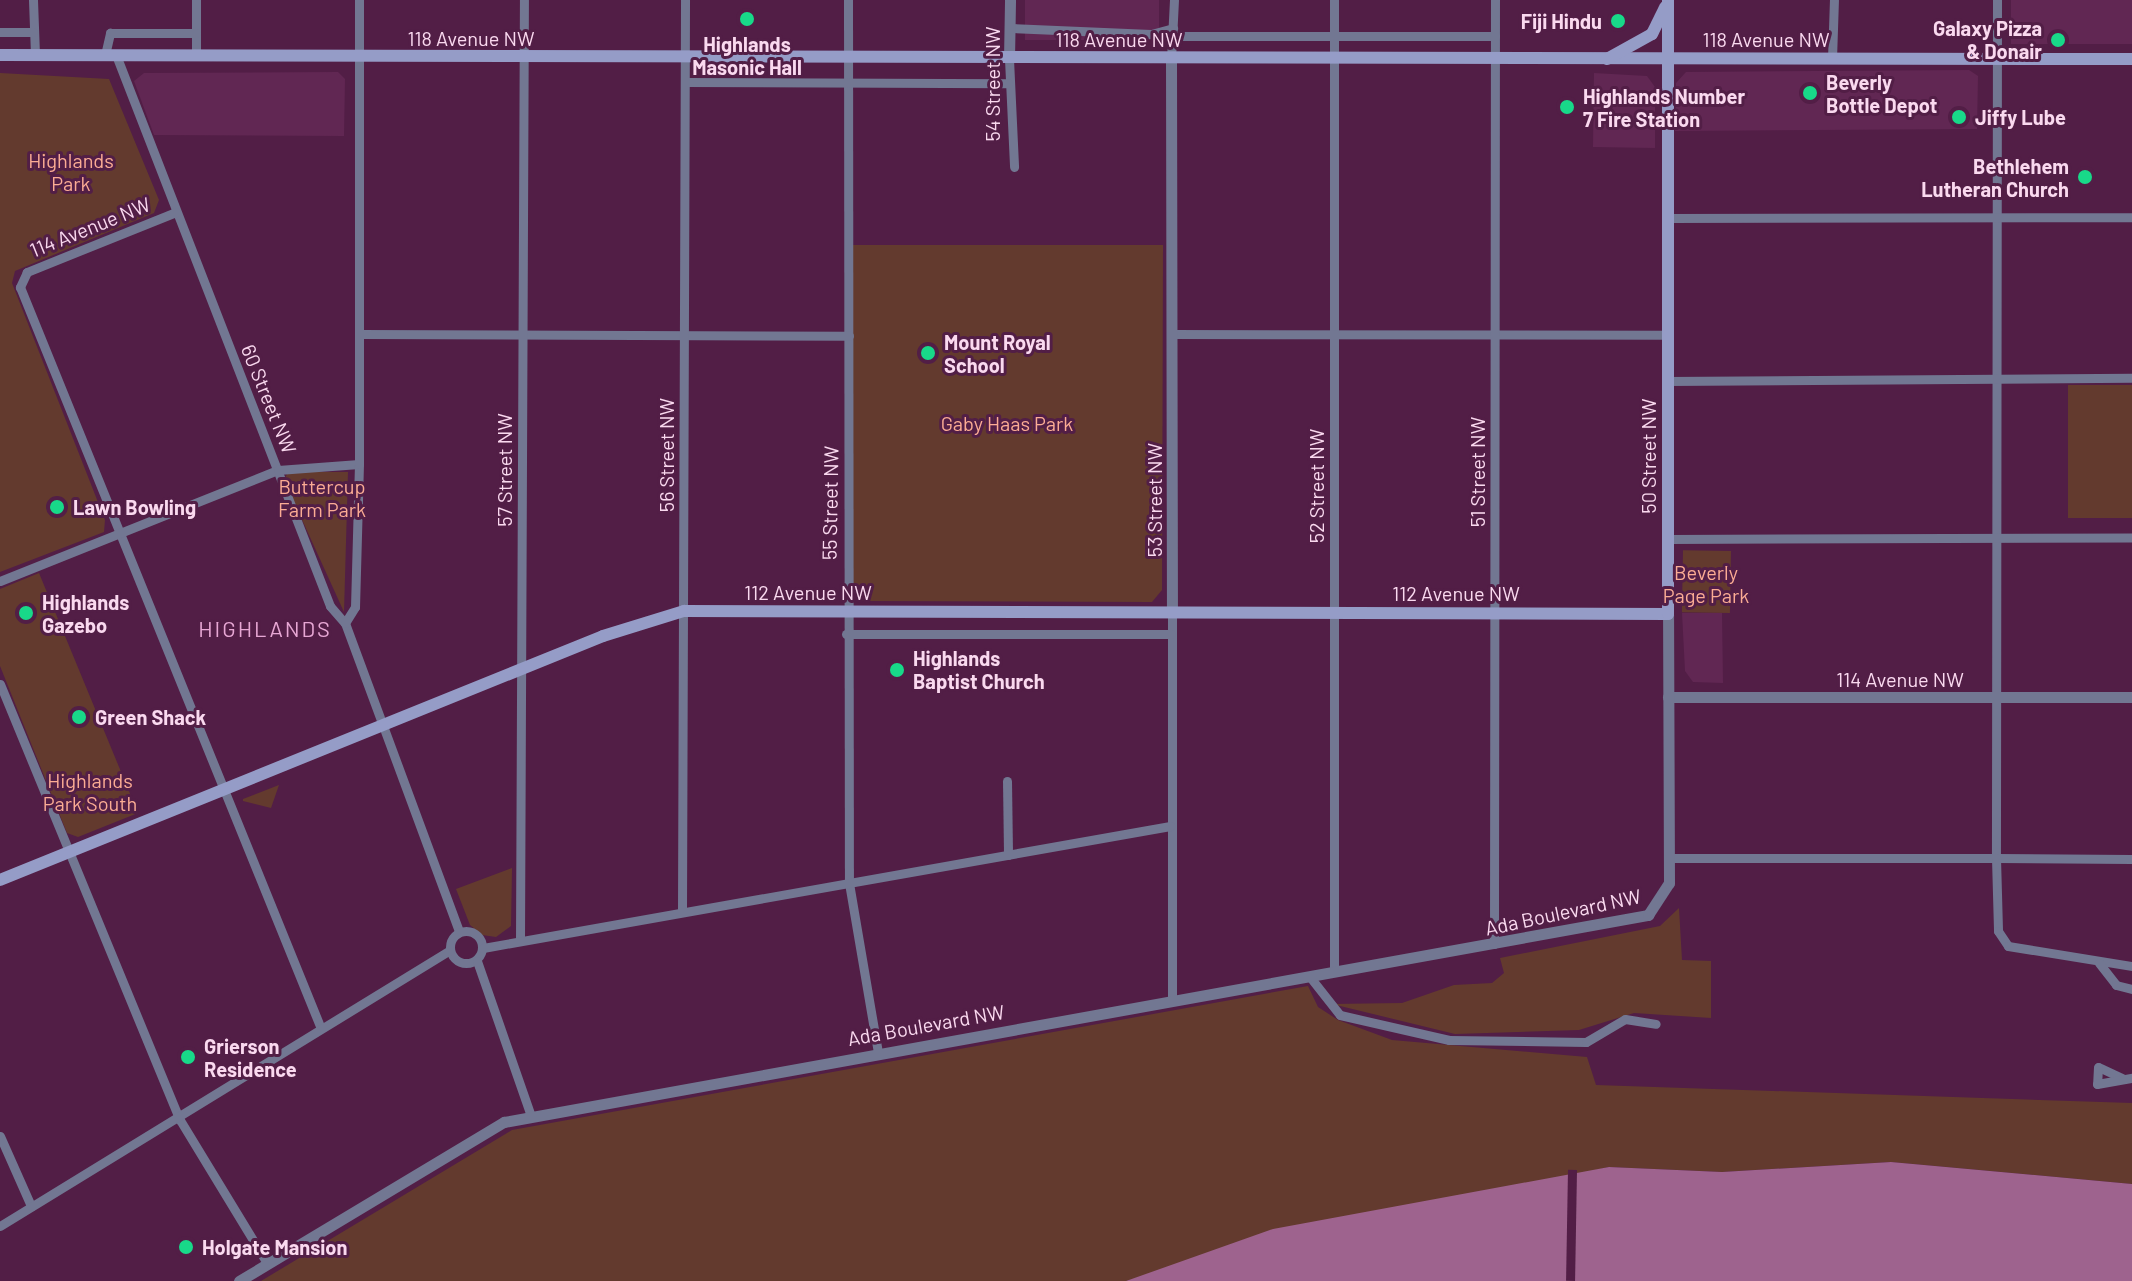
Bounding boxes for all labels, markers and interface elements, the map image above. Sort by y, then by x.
place label: Fiji Hindu [1521,9,1602,33]
marker: Highlands Masonic Hall [738,10,756,28]
marker: Fiji Hindu [1609,12,1627,30]
place label: Galaxy Pizza & Donair [1933,16,2042,63]
street label: 118 Avenue NW [407,26,535,50]
street label: 54 Street NW [980,27,1004,141]
street label: 118 Avenue NW [1055,27,1183,51]
street label: 118 Avenue NW [1702,27,1830,51]
marker: Galaxy Pizza & Donair [2049,31,2067,49]
place label: Highlands Masonic Hall [692,32,802,79]
place label: Beverly Bottle Depot [1826,70,1937,117]
place label: Highlands Number 7 Fire Station [1583,84,1745,131]
marker: Beverly Bottle Depot [1801,84,1819,102]
marker: Highlands Number 7 Fire Station [1558,98,1576,116]
place label: Jiffy Lube [1975,105,2066,129]
marker: Jiffy Lube [1950,108,1968,126]
park label: Highlands Park [28,148,114,195]
place label: Bethlehem Lutheran Church [1921,154,2069,201]
marker: Bethlehem Lutheran Church [2076,168,2094,186]
street label: 114 Avenue NW [26,192,154,262]
place label: Mount Royal School [944,330,1051,377]
street label: 60 Street NW [236,341,302,457]
marker: Mount Royal School [919,344,937,362]
street label: 56 Street NW [654,398,678,512]
street label: 50 Street NW [1636,398,1660,514]
park label: Gaby Haas Park [941,411,1073,435]
street label: 57 Street NW [492,413,516,527]
street label: 51 Street NW [1465,417,1489,527]
street label: 52 Street NW [1304,429,1328,543]
street label: 53 Street NW [1142,443,1166,557]
street label: 55 Street NW [817,446,843,560]
park label: Buttercup Farm Park [278,475,366,522]
place label: Lawn Bowling [73,495,196,519]
marker: Lawn Bowling [48,498,66,516]
park label: Beverly Page Park [1663,560,1749,607]
street label: 112 Avenue NW [744,580,872,604]
street label: 112 Avenue NW [1392,581,1520,605]
place label: Highlands Gazebo [42,590,129,637]
marker: Highlands Gazebo [17,604,35,622]
district label: HIGHLANDS [198,616,332,642]
place label: Highlands Baptist Church [913,646,1045,693]
marker: Highlands Baptist Church [888,661,906,679]
street label: 114 Avenue NW [1836,667,1964,691]
place label: Green Shack [95,705,206,729]
marker: Green Shack [70,708,88,726]
park label: Highlands Park South [43,768,137,815]
street label: Ada Boulevard NW [1483,884,1643,940]
street label: Ada Boulevard NW [846,999,1006,1051]
place label: Grierson Residence [204,1034,297,1081]
marker: Grierson Residence [179,1048,197,1066]
place label: Holgate Mansion [202,1235,347,1259]
marker: Holgate Mansion [177,1238,195,1256]

